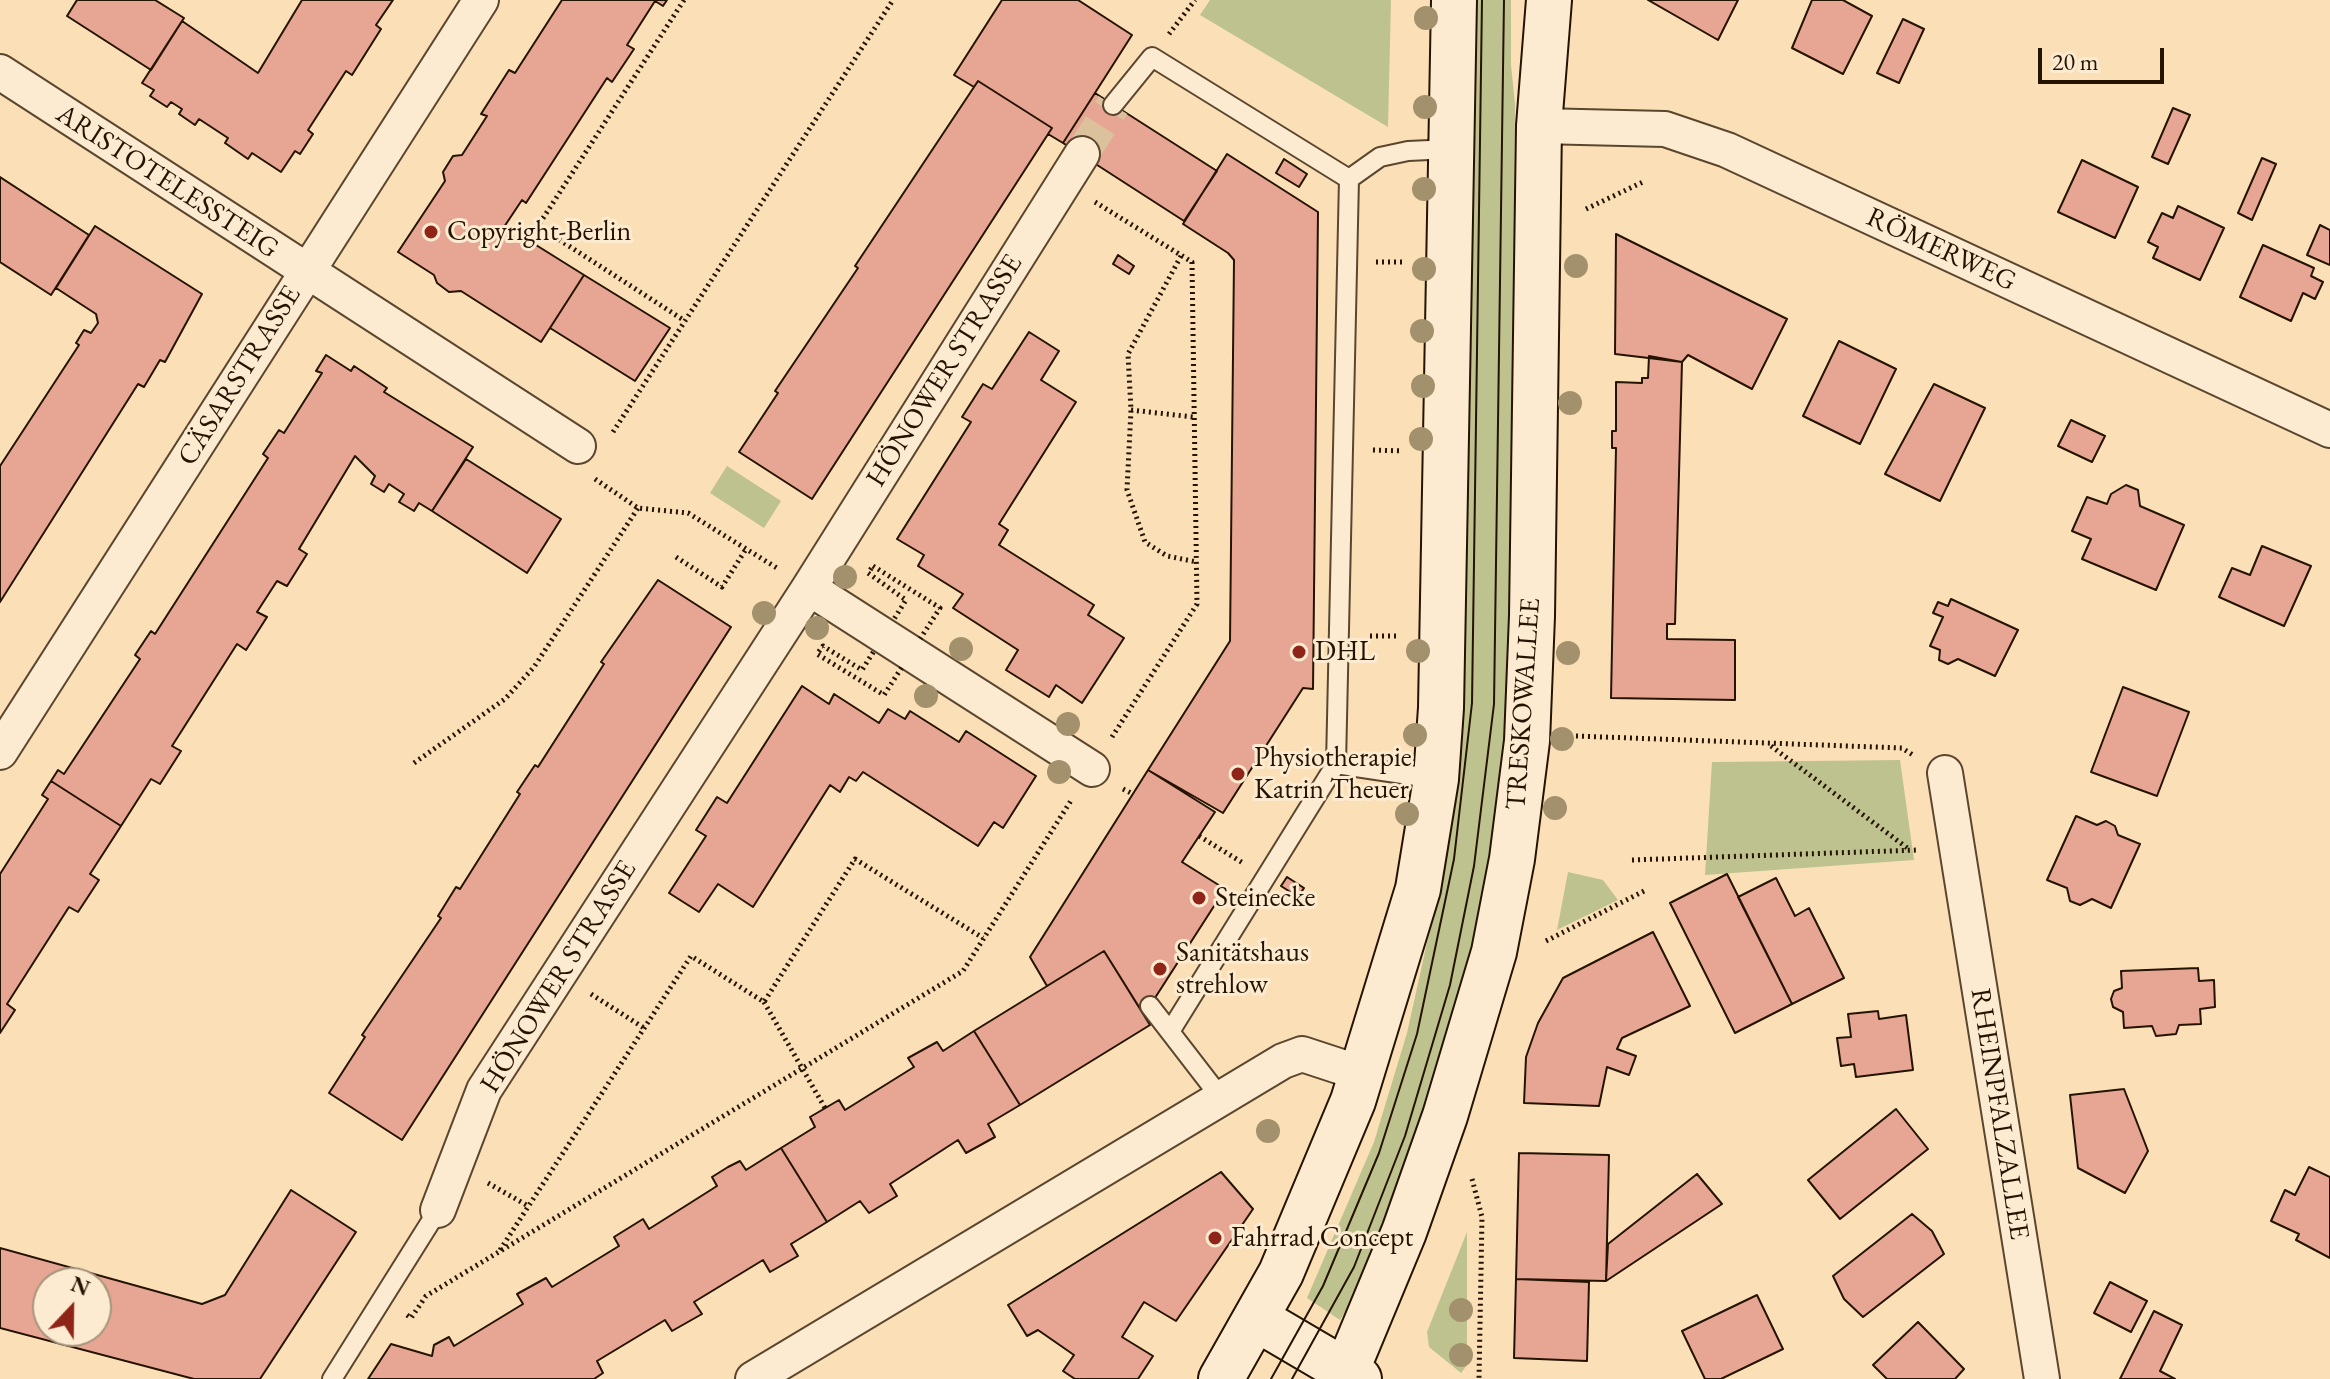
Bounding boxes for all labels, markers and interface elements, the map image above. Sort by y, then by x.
scale bar [2042,32,2168,82]
text: 20 m [2052,46,2099,77]
street label: ARISTOTELESSTEIG [50,98,284,266]
street label: RÖMERWEG [1861,201,2021,299]
place label: Copyright-Berlin [447,215,631,249]
marker: Copyright-Berlin [422,223,440,241]
street label: HÖNOWER STRASSE [860,249,1030,493]
street label: CÄSARSTRASSE [171,280,309,472]
street label: TRESKOWALLEE [1500,597,1548,811]
place label: DHL [1315,635,1375,669]
marker: DHL [1290,643,1308,661]
place label: Physiotherapie Katrin Theuer [1254,741,1412,807]
marker: Physiotherapie Katrin Theuer [1229,765,1247,783]
street label: HÖNOWER STRASSE [474,855,644,1099]
place label: Steinecke [1215,881,1315,915]
marker: Steinecke [1190,889,1208,907]
place label: Sanitätshaus strehlow [1176,936,1309,1002]
marker: Sanitätshaus strehlow [1151,960,1169,978]
street label: RHEINPFALZALLEE [1963,986,2035,1242]
place label: Fahrrad Concept [1231,1221,1413,1255]
marker: Fahrrad Concept [1206,1229,1224,1247]
north arrow [32,1267,112,1347]
text: N [67,1269,94,1303]

